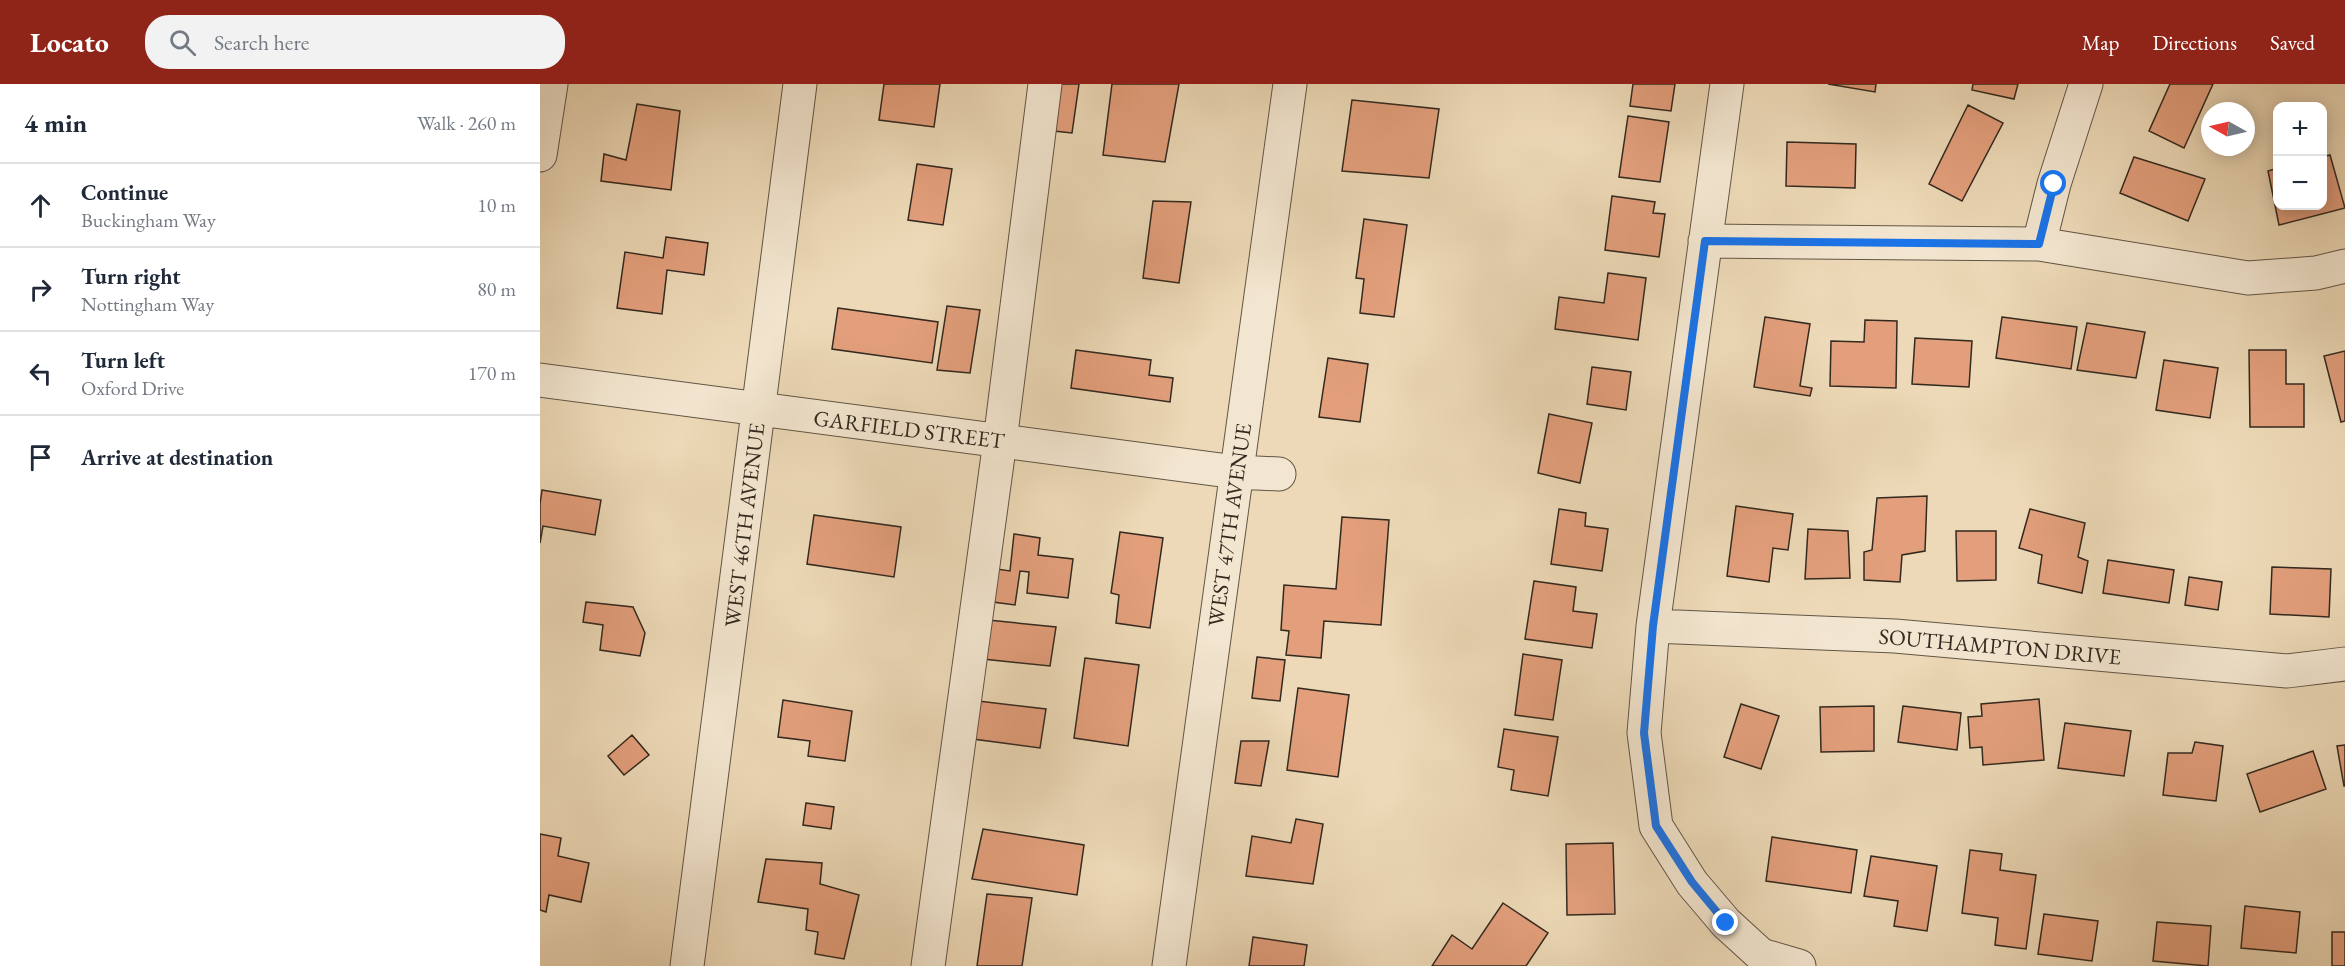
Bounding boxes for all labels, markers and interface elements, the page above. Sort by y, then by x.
search box [145,15,565,69]
text: Locato [30,24,109,60]
icon: search [166,26,199,59]
text: Search here [214,28,309,57]
text: Map [2082,29,2119,56]
text: Directions [2152,29,2237,56]
text: Saved [2270,29,2315,56]
north arrow [2201,102,2255,156]
map controls [2273,102,2327,210]
button: + [2273,102,2327,156]
text: 4 min [24,106,87,140]
text: Walk · 260 m [417,110,516,136]
button: − [2273,156,2327,210]
route start [2040,170,2066,196]
text: Continue [81,178,168,207]
icon: ahead [24,189,57,222]
text: 10 m [477,192,516,218]
text: Buckingham Way [81,207,216,233]
text: Turn right [81,262,180,291]
icon: right [24,273,57,306]
text: 80 m [477,276,516,302]
text: Nottingham Way [81,291,214,317]
text: Turn left [81,346,165,375]
icon: left [24,357,57,390]
text: 170 m [468,360,516,386]
text: Oxford Drive [81,375,184,401]
street label: GARFIELD STREET [812,403,1006,456]
street label: WEST 46TH AVENUE [718,421,771,629]
street label: WEST 47TH AVENUE [1201,421,1258,629]
icon: arrive [24,441,57,474]
text: Arrive at destination [81,443,273,472]
street label: SOUTHAMPTON DRIVE [1878,621,2122,672]
route end [1712,909,1738,935]

